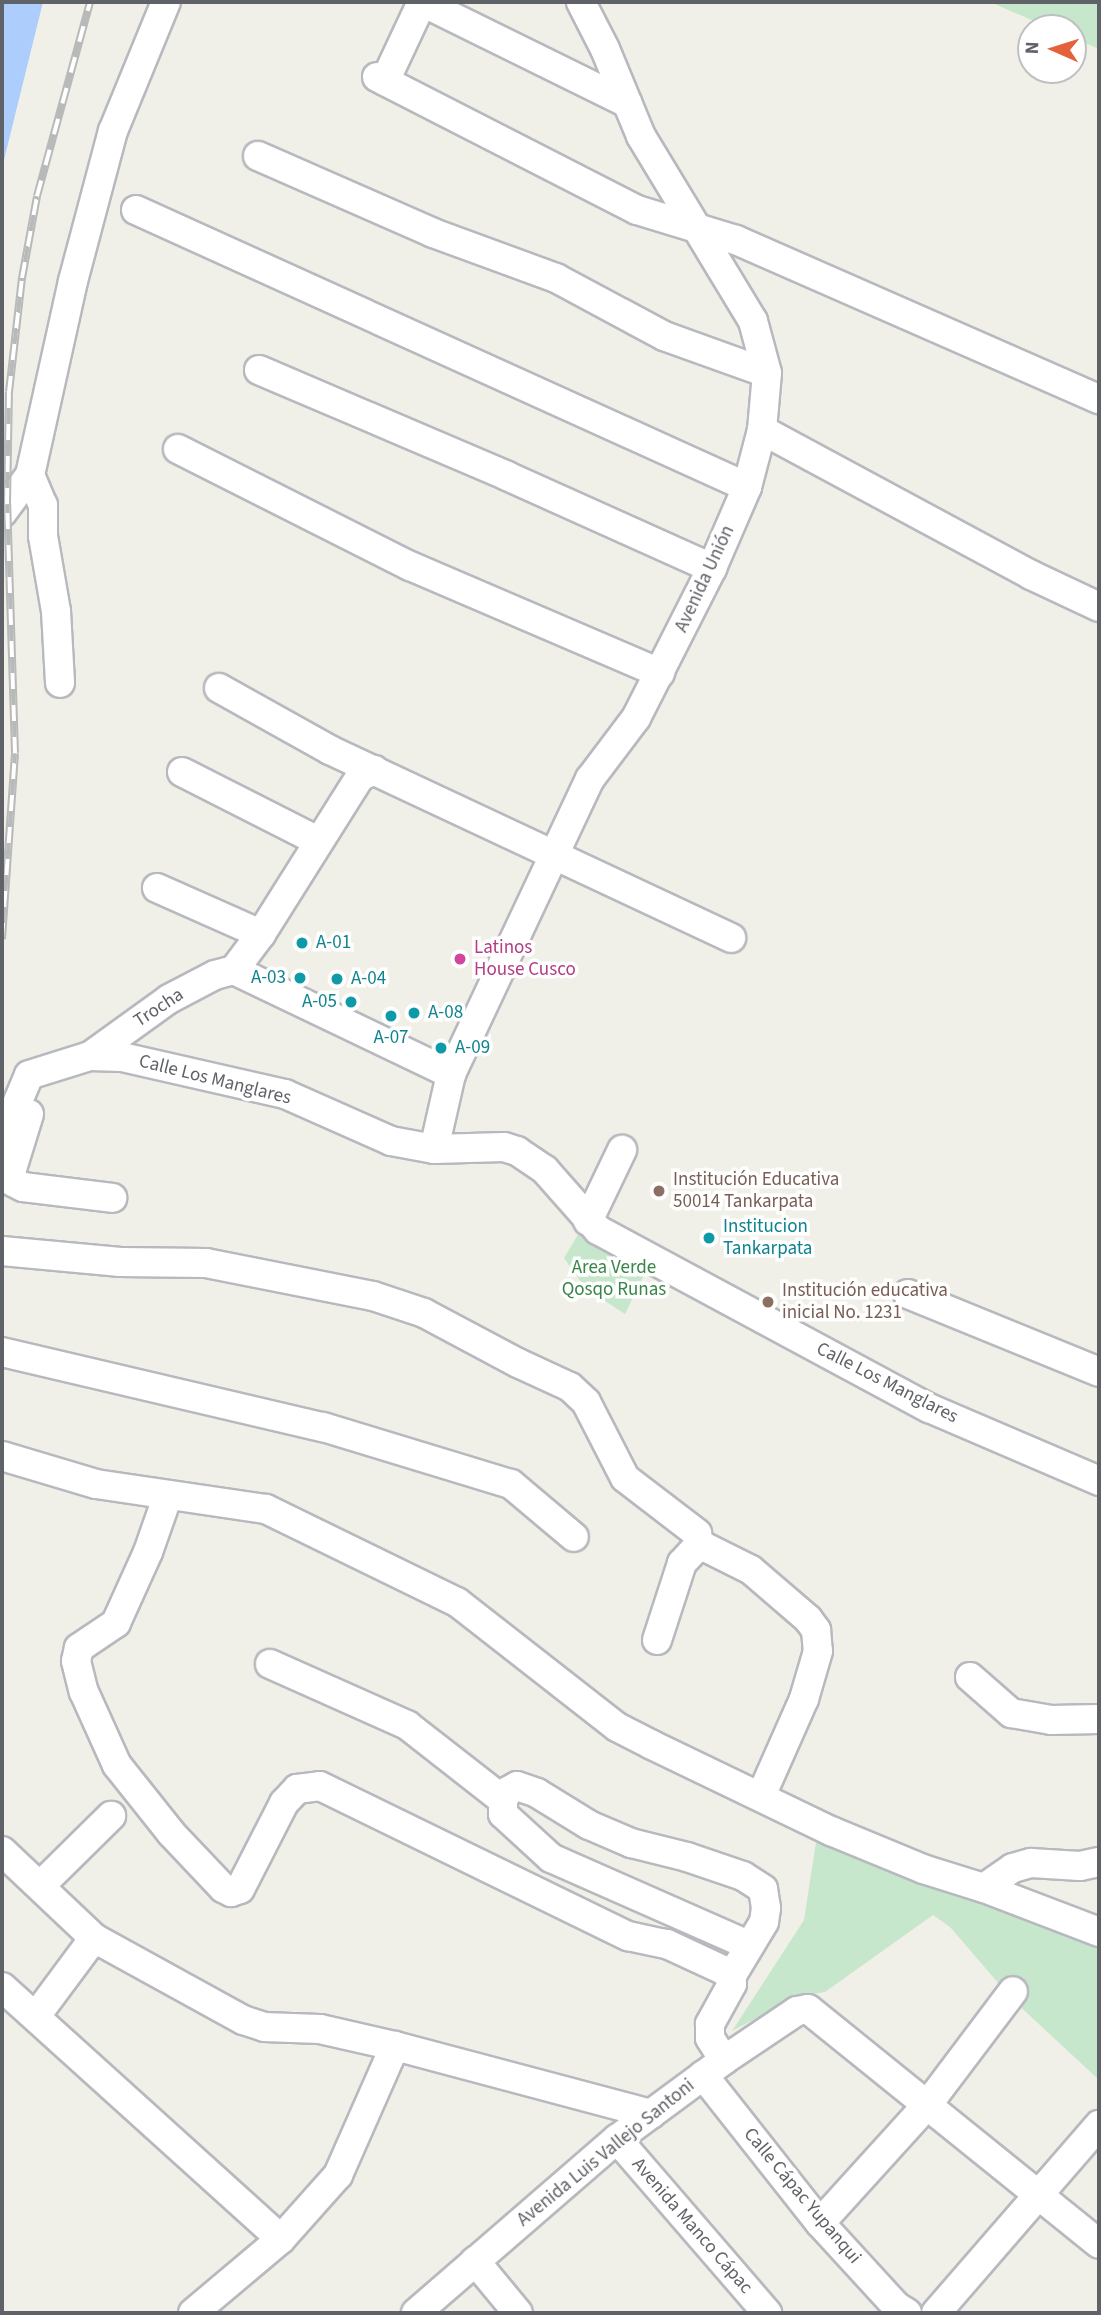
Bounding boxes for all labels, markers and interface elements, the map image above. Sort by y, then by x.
north arrow [1017,14,1087,84]
text: N [1019,41,1046,55]
street label: Avenida Unión [670,522,740,636]
place label: A-01 [316,932,351,954]
marker: A-01 [294,935,310,951]
place label: Latinos House Cusco [474,937,576,981]
marker: Latinos House Cusco [452,951,468,967]
place label: A-03 [251,967,286,989]
place label: A-04 [351,968,386,990]
marker: A-03 [292,970,308,986]
marker: A-04 [329,971,345,987]
street label: Trocha [130,984,188,1032]
place label: A-05 [302,991,337,1013]
marker: A-05 [343,994,359,1010]
place label: A-08 [428,1002,463,1024]
marker: A-08 [406,1005,422,1021]
marker: A-07 [383,1008,399,1024]
place label: A-07 [373,1027,409,1049]
place label: A-09 [455,1037,490,1059]
marker: A-09 [433,1040,449,1056]
street label: Calle Los Manglares [137,1050,293,1110]
place label: Institución Educativa 50014 Tankarpata [673,1169,839,1213]
marker: Institución Educativa 50014 Tankarpata [651,1183,667,1199]
place label: Institucion Tankarpata [723,1216,812,1260]
marker: Institucion Tankarpata [701,1230,717,1246]
park label: Area Verde Qosqo Runas [562,1257,666,1301]
place label: Institución educativa inicial No. 1231 [782,1280,948,1324]
marker: Institución educativa inicial No. 1231 [760,1294,776,1310]
street label: Calle Los Manglares [812,1337,962,1429]
street label: Avenida Luis Vallejo Santoni [513,2074,699,2232]
street label: Calle Cápac Yupanqui [738,2123,866,2269]
street label: Avenida Manco Cápac [627,2153,757,2299]

